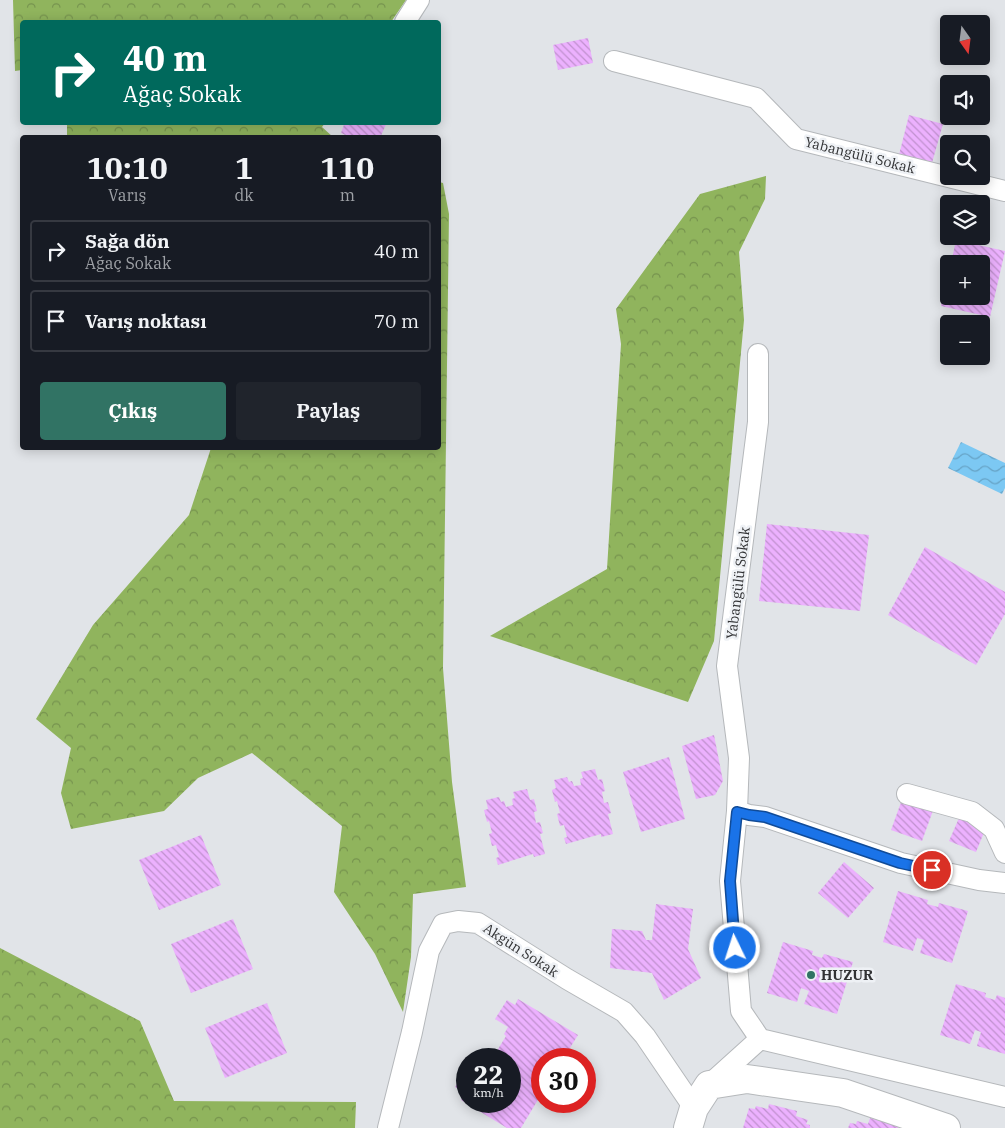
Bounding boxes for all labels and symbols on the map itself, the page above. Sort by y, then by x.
north arrow [940,15,990,65]
street label: Yabangülü Sokak [803,133,918,178]
street label: Yabangülü Sokak [722,525,754,640]
pin [911,849,953,891]
street label: Akgün Sokak [480,919,563,981]
position arrow [708,921,760,973]
place label: HUZUR [821,966,874,984]
marker: HUZUR [805,969,817,981]
speed limit sign: 30 [531,1048,596,1113]

